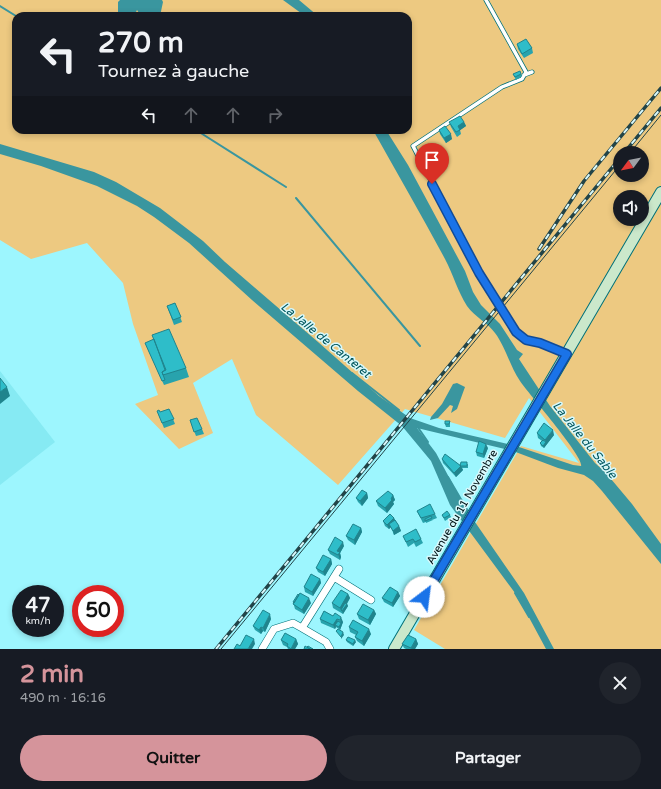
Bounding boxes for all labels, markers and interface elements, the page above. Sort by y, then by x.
text: 270 m [98,26,184,60]
icon: left [32,28,84,80]
text: Tournez à gauche [98,60,249,82]
icon: left [138,104,160,126]
icon: ahead [180,104,202,126]
icon: ahead [222,104,244,126]
icon: right [264,104,286,126]
pin [415,143,449,184]
north arrow [613,146,649,182]
map controls [613,146,649,226]
icon: arrive [421,149,443,171]
button: sound [613,190,649,226]
water label: La Jalle de Canteret [278,299,375,382]
water label: La Jalle du Sable [550,399,621,482]
street label: Avenue du 11 Novembre [424,447,500,567]
position arrow [403,576,445,618]
speed limit sign: 50 [72,585,124,637]
text: 47 [25,594,51,618]
text: km/h [25,615,51,627]
text: 2 min [20,660,84,689]
button: close [599,662,641,704]
text: 490 m · 16:16 [20,690,106,706]
button: Quitter [20,735,327,781]
button: Partager [335,735,641,781]

